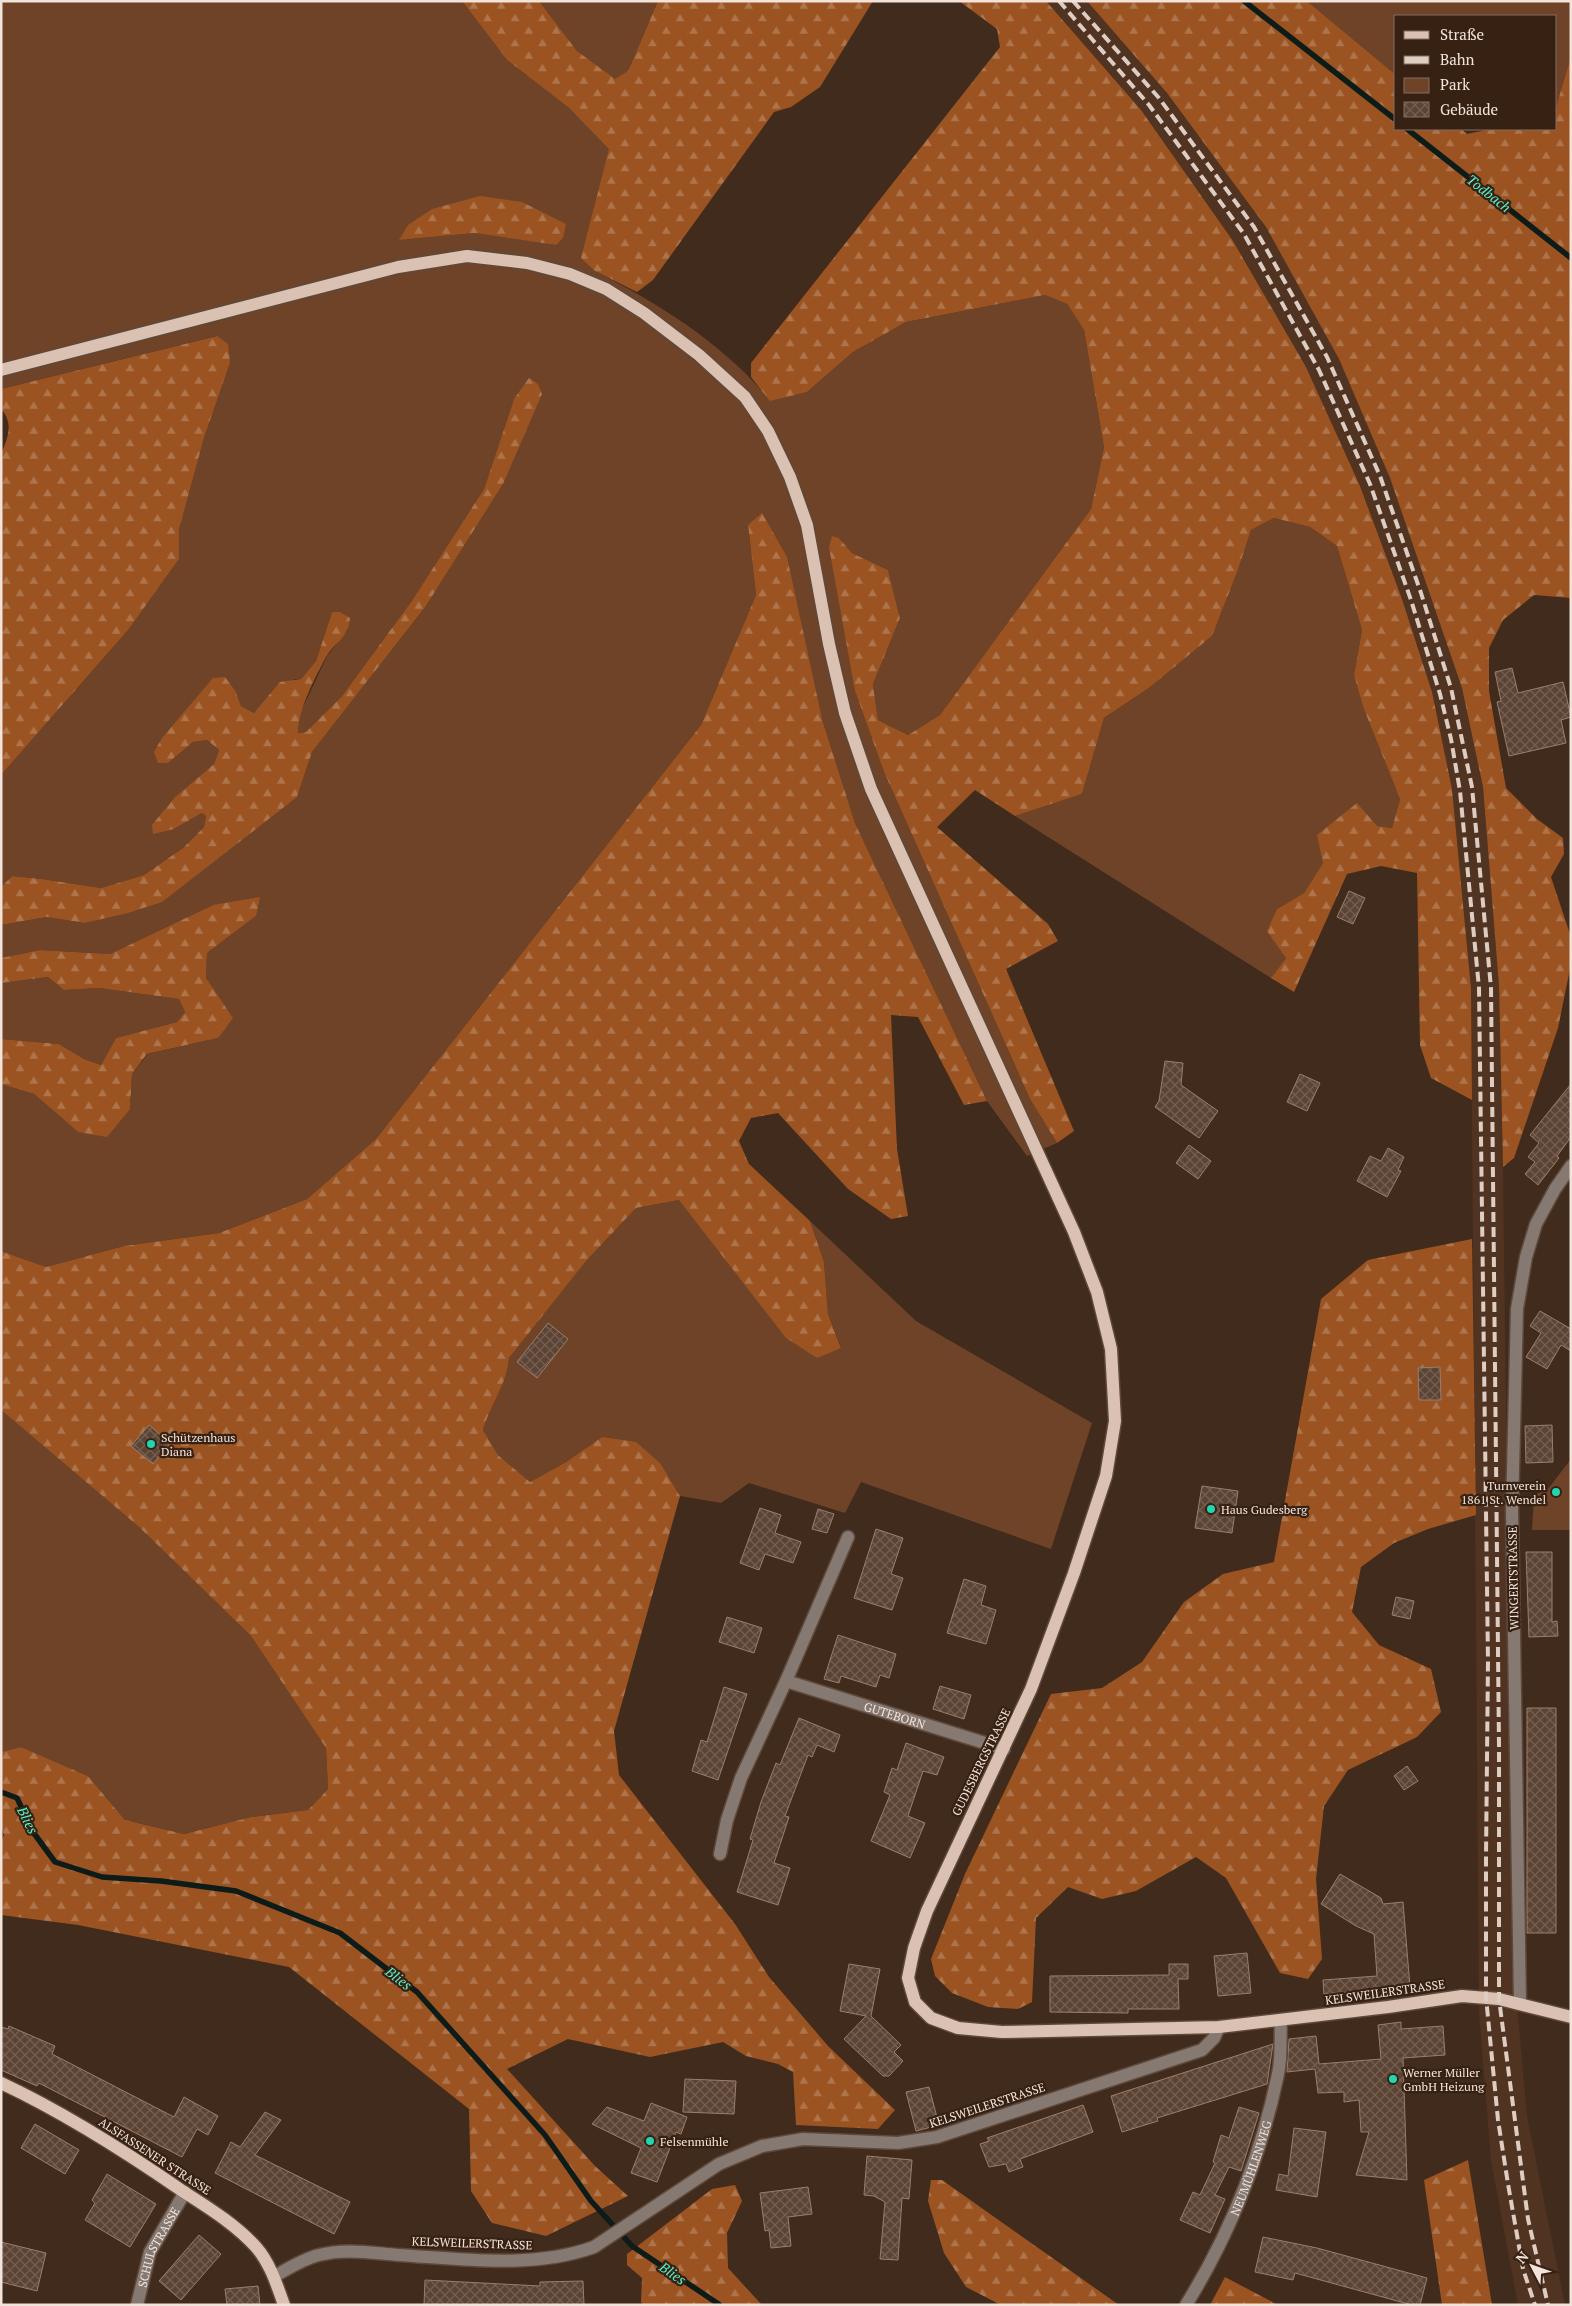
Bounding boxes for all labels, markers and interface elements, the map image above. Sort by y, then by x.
legend [1394,15,1557,130]
text: Straße [1440,24,1484,44]
text: Bahn [1440,49,1475,69]
text: Park [1440,74,1470,94]
text: Gebäude [1440,99,1498,119]
water label: Todbach [1463,170,1515,216]
place label: Schützenhaus Diana [161,1430,235,1459]
marker: Schützenhaus Diana [145,1438,157,1450]
place label: Turnverein 1861 St. Wendel [1461,1478,1546,1507]
marker: Turnverein 1861 St. Wendel [1550,1486,1562,1498]
place label: Haus Gudesberg [1221,1502,1308,1517]
marker: Haus Gudesberg [1205,1503,1217,1515]
street label: WINGERTSTRASSE [1505,1526,1521,1630]
street label: GUTEBORN [862,1698,928,1732]
street label: GUDESBERGSTRASSE [948,1706,1014,1818]
water label: Blies [13,1802,43,1837]
water label: Blies [381,1961,416,1994]
street label: KELSWEILERSTRASSE [1324,1976,1446,2008]
place label: Werner Müller GmbH Heizung [1403,2065,1485,2094]
marker: Werner Müller GmbH Heizung [1387,2073,1399,2085]
street label: KELSWEILERSTRASSE [927,2079,1047,2131]
street label: ALSFASSENER STRASSE [96,2114,214,2198]
street label: NEUMÜHLENWEG [1226,2118,1274,2218]
place label: Felsenmühle [660,2134,728,2149]
marker: Felsenmühle [644,2135,656,2147]
street label: SCHULSTRASSE [134,2204,182,2289]
street label: KELSWEILERSTRASSE [411,2233,533,2253]
north arrow [1507,2241,1557,2291]
text: N [1511,2247,1533,2267]
water label: Blies [655,2257,690,2289]

